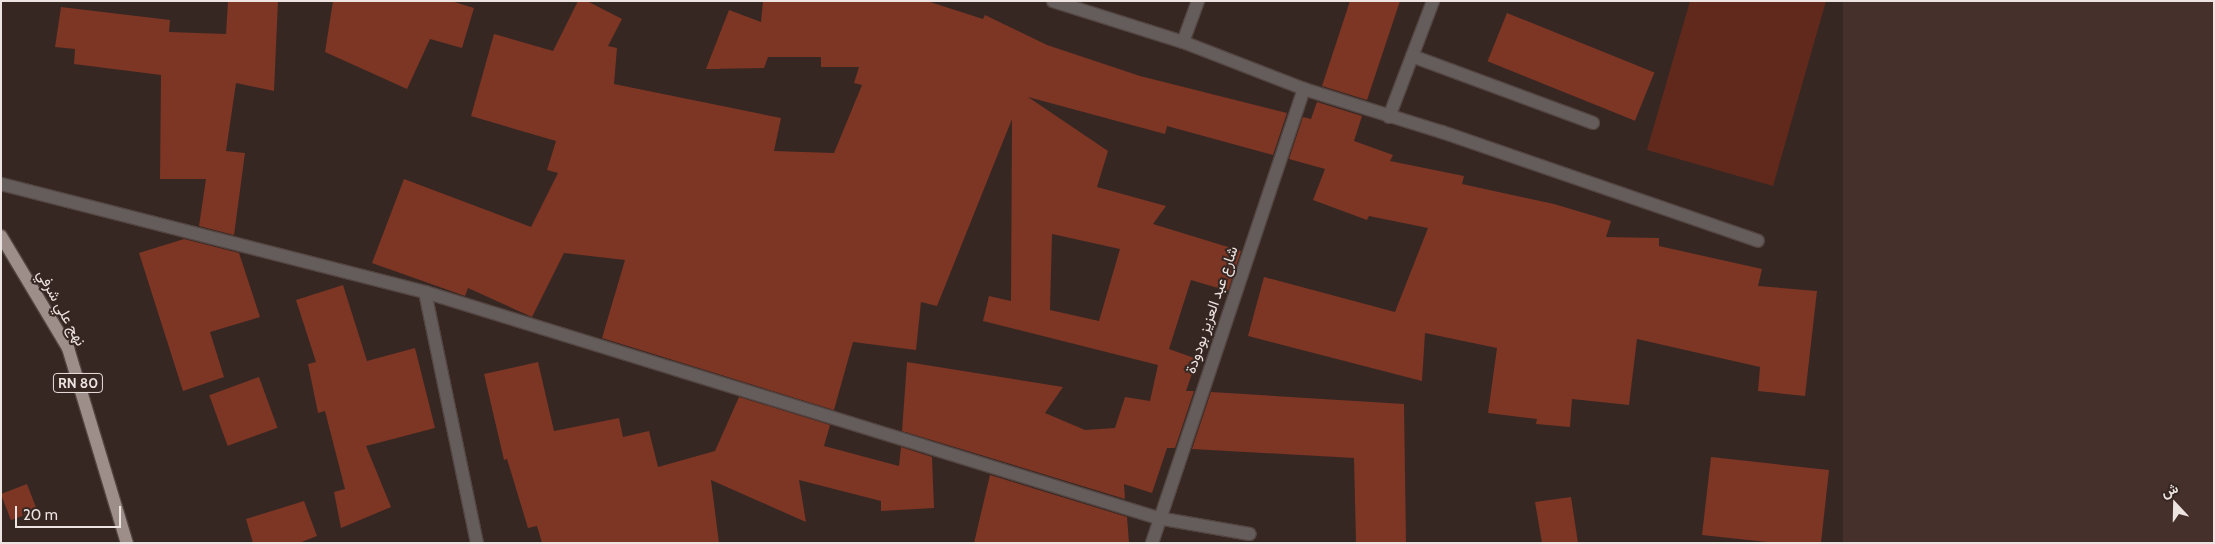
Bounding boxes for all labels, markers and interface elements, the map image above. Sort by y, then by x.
street label: شارع عبد العزيز بودودة [1182,244,1242,376]
street label: نهج علي شرفي [33,267,89,349]
road number: RN 80 [52,372,104,394]
north arrow [2150,479,2200,529]
text: ش [2159,479,2181,501]
scale bar [18,496,124,528]
text: 20 m [23,506,58,524]

